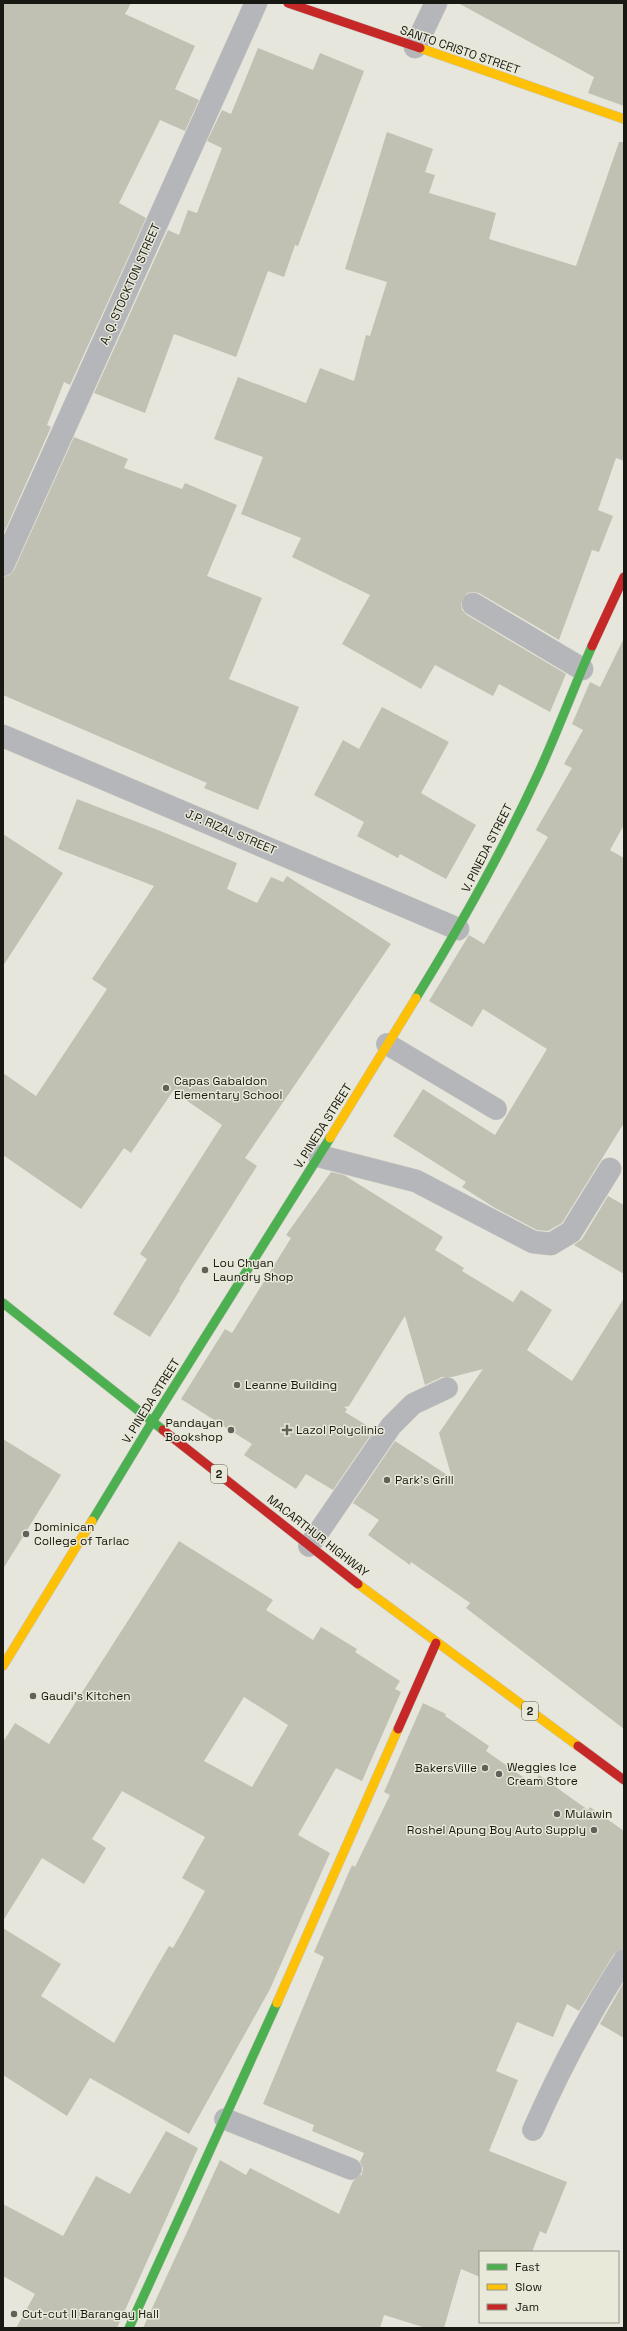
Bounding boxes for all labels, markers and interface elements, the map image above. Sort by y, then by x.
street label: SANTO CRISTO STREET [398,22,522,78]
street label: A. Q. STOCKTON STREET [96,221,164,347]
street label: V. PINEDA STREET [458,801,516,895]
street label: J.P. RIZAL STREET [183,806,279,858]
place label: Capas Gabaldon Elementary School [174,1073,282,1103]
street label: V. PINEDA STREET [290,1080,356,1172]
marker: Capas Gabaldon Elementary School [161,1083,171,1093]
place label: Lou Chyan Laundry Shop [213,1255,294,1285]
marker: Lou Chyan Laundry Shop [200,1265,210,1275]
street label: V. PINEDA STREET [118,1355,184,1447]
place label: Leanne Building [245,1377,337,1393]
marker: Leanne Building [232,1380,242,1390]
place label: Pandayan Bookshop [165,1415,223,1445]
place label: Lazol Polyclinic [296,1422,384,1438]
marker: Lazol Polyclinic [281,1424,293,1436]
marker: Pandayan Bookshop [226,1425,236,1435]
road number: 2 [211,1465,227,1483]
place label: Park's Grill [395,1472,454,1488]
marker: Park's Grill [382,1475,392,1485]
street label: MACARTHUR HIGHWAY [264,1491,373,1581]
place label: Dominican College of Tarlac [34,1519,130,1549]
marker: Dominican College of Tarlac [21,1529,31,1539]
place label: Gaudi's Kitchen [41,1688,131,1704]
marker: Gaudi's Kitchen [28,1691,38,1701]
road number: 2 [522,1702,538,1720]
place label: Weggies Ice Cream Store [507,1759,578,1789]
place label: BakersVille [415,1760,477,1776]
marker: BakersVille [480,1763,490,1773]
marker: Weggies Ice Cream Store [494,1769,504,1779]
place label: Mulawin [565,1806,612,1822]
marker: Mulawin [552,1809,562,1819]
place label: Roshel Apung Boy Auto Supply [407,1822,586,1838]
marker: Roshel Apung Boy Auto Supply [589,1825,599,1835]
legend [479,2251,619,2323]
text: Fast [515,2259,540,2275]
text: Slow [515,2279,542,2295]
text: Jam [515,2299,539,2315]
place label: Cut-cut II Barangay Hall [22,2306,159,2322]
marker: Cut-cut II Barangay Hall [9,2309,19,2319]

